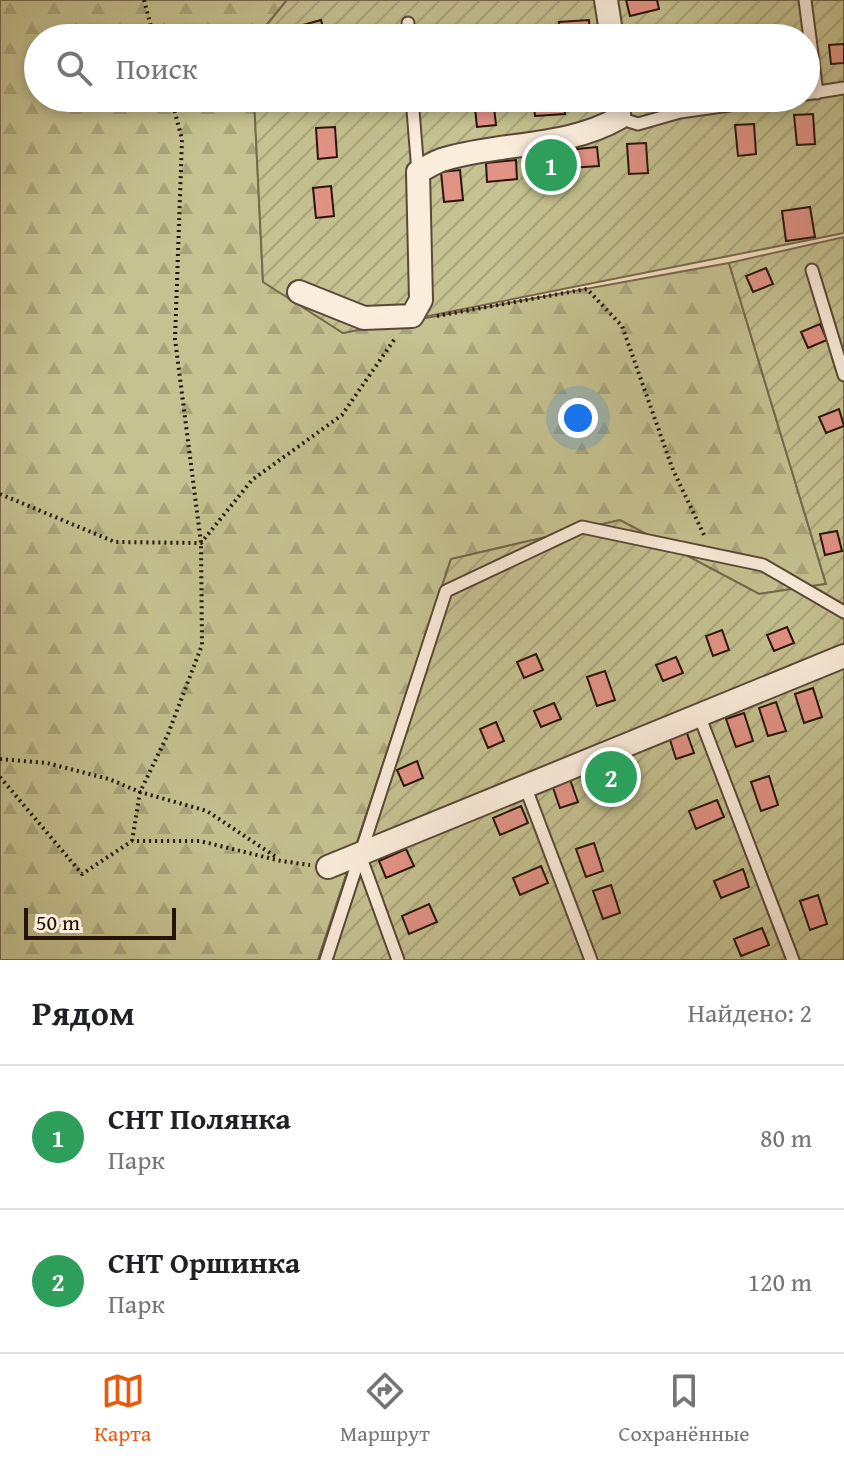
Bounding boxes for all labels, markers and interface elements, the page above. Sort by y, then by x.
search box [24,24,820,112]
icon: search [52,46,96,90]
text: Поиск [116,46,198,90]
pin: 1 [525,135,577,195]
your location [558,398,598,438]
pin: 2 [585,747,637,807]
scale bar [24,904,176,940]
text: 50 m [36,906,80,938]
text: Рядом [32,988,135,1037]
text: Найдено: 2 [688,993,812,1032]
text: СНТ Полянка [108,1096,291,1140]
text: 1 [51,1118,65,1157]
text: 80 m [760,1118,812,1157]
text: Парк [108,1140,165,1179]
text: СНТ Оршинка [108,1240,300,1284]
text: 2 [51,1262,65,1301]
text: 120 m [747,1262,812,1301]
text: Парк [108,1284,165,1323]
tab: Карта [94,1369,151,1449]
tab: Маршрут [340,1369,430,1449]
tab: Сохранённые [619,1369,750,1449]

